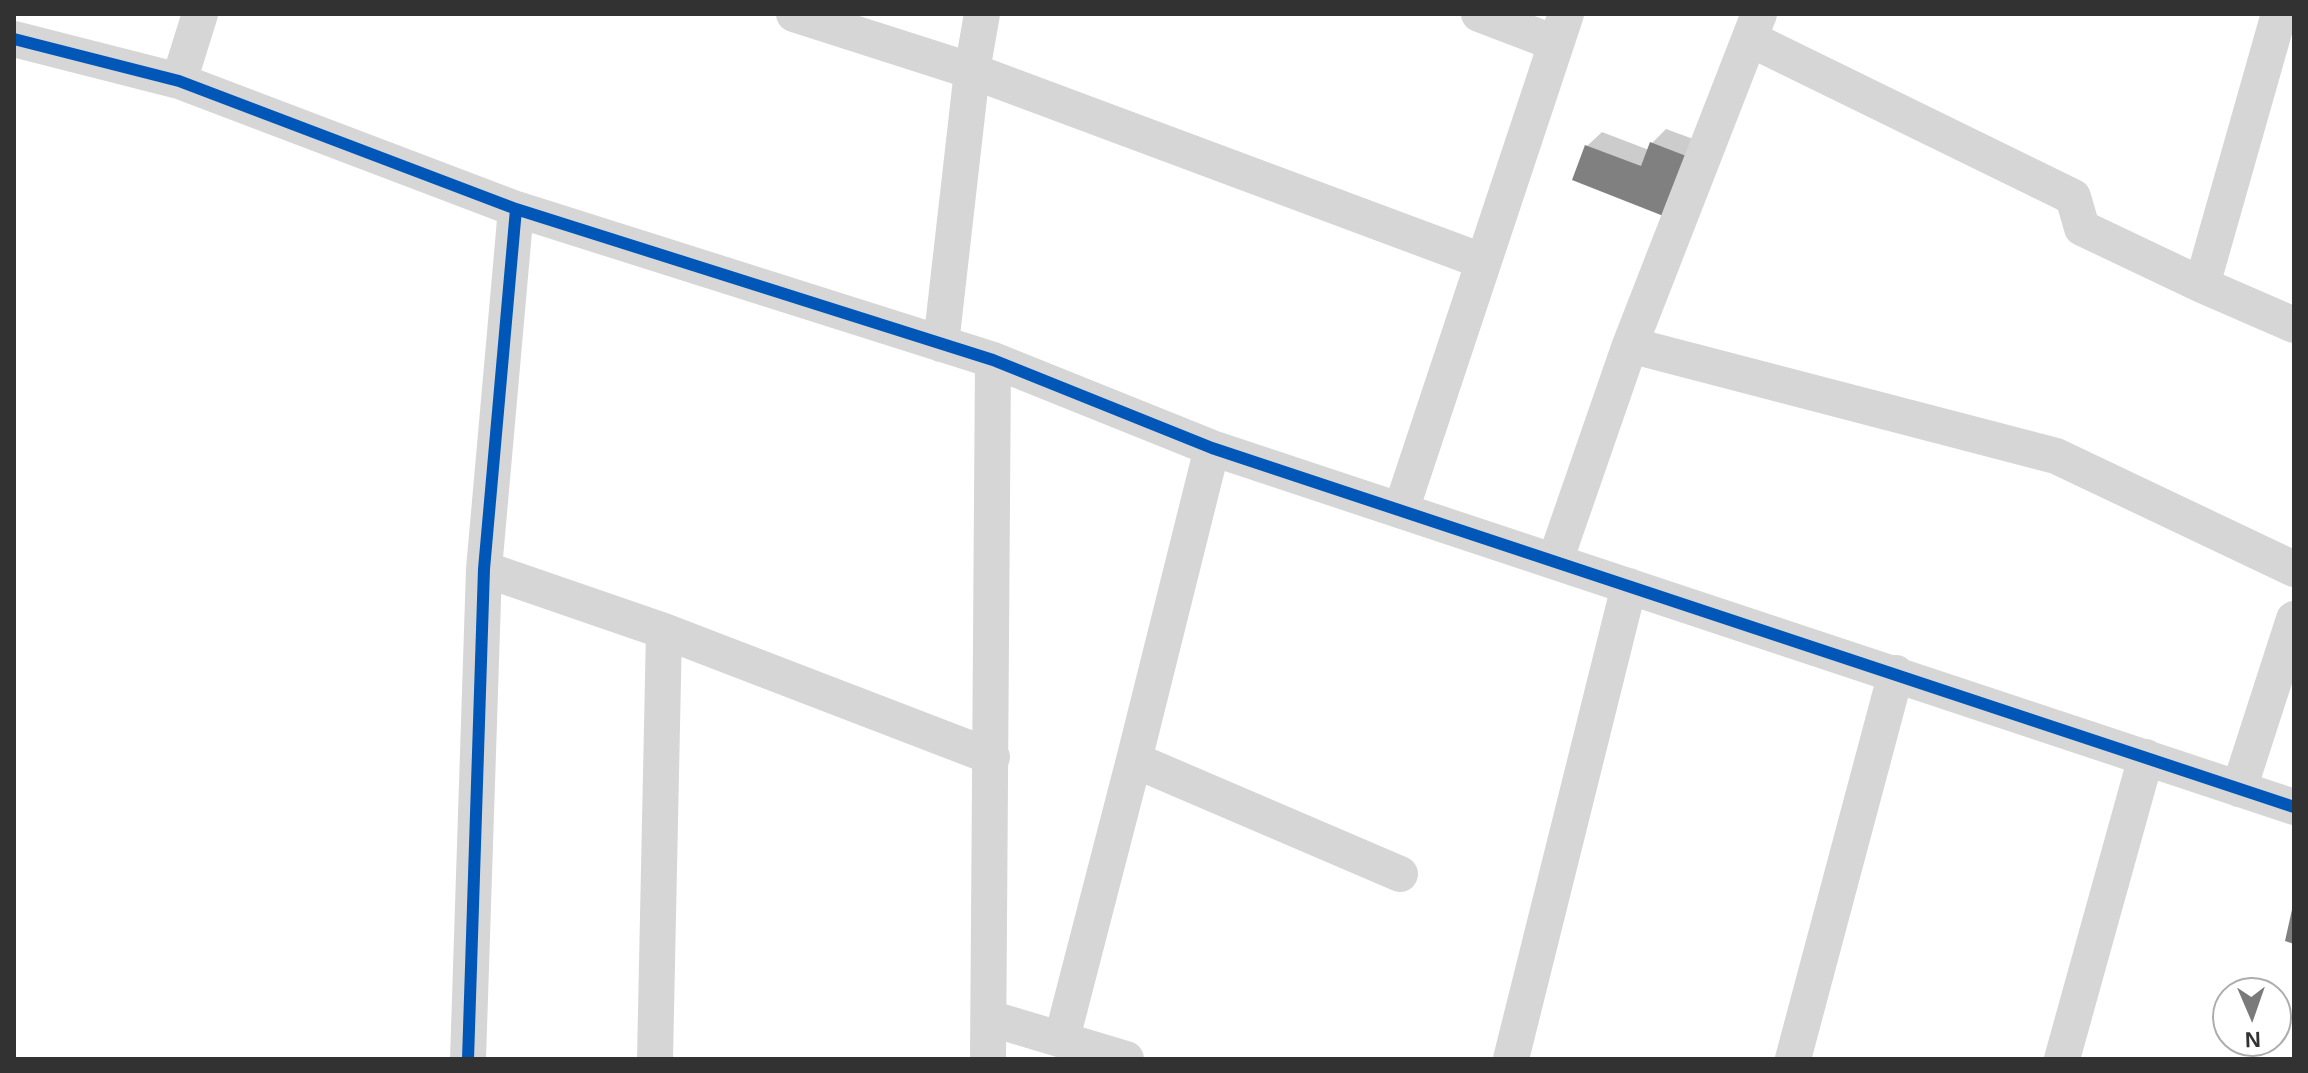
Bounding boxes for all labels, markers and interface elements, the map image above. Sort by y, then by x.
north arrow [2212,977,2292,1057]
text: N [2244,1027,2261,1052]

